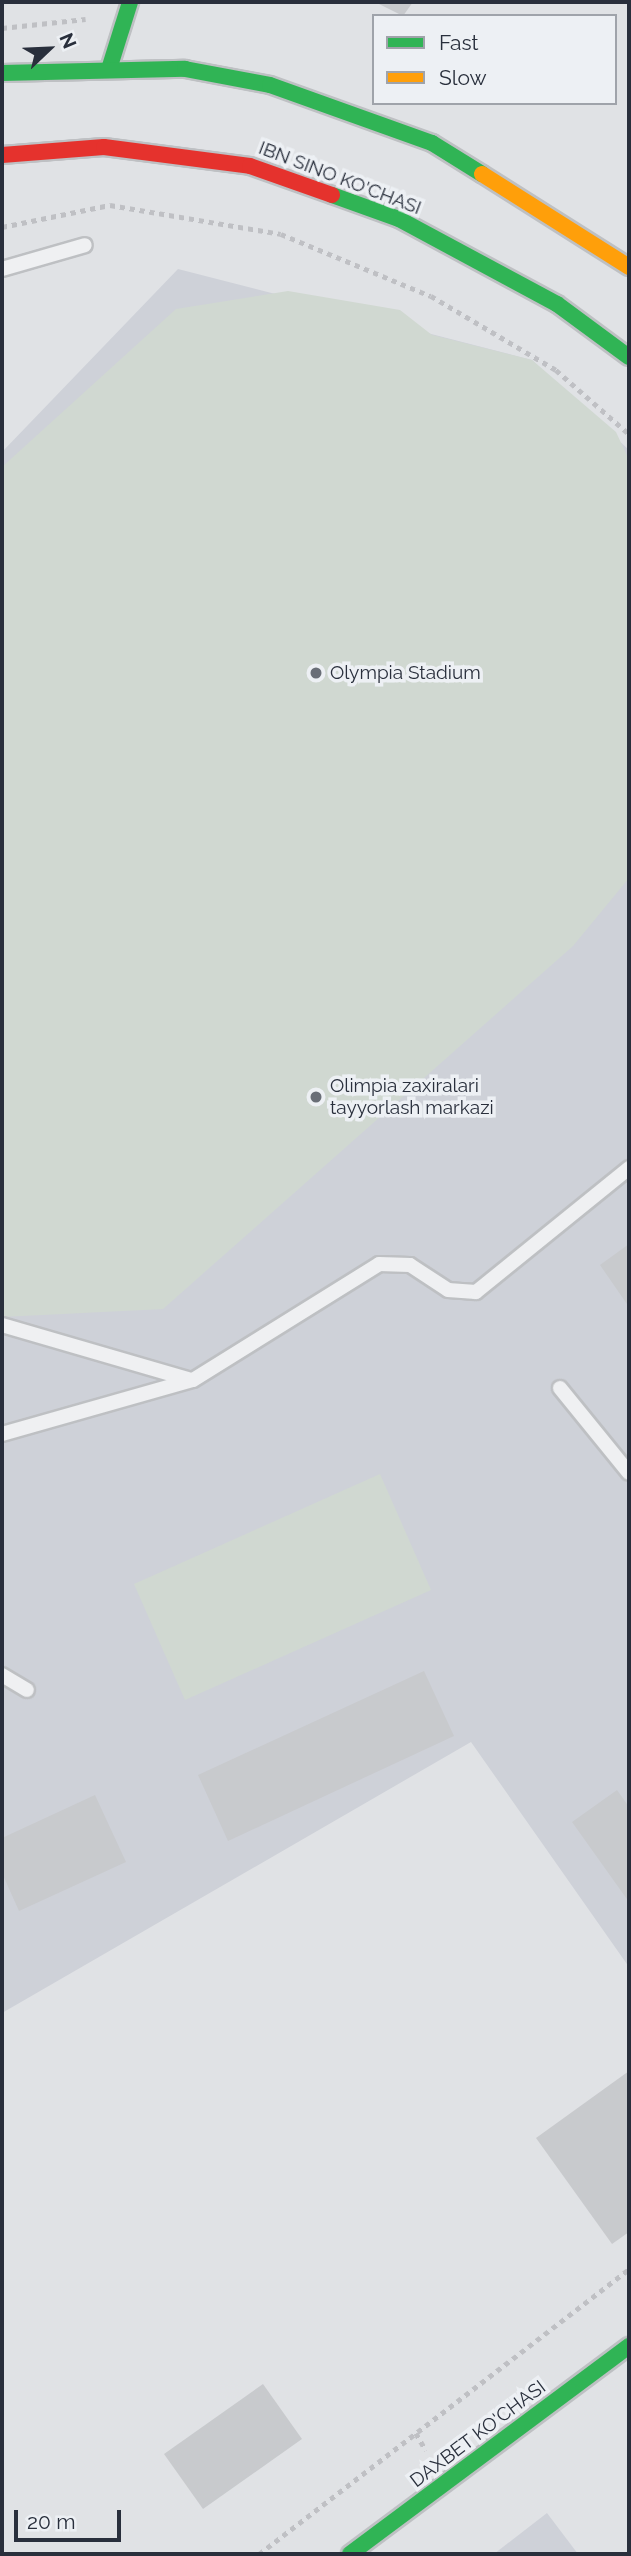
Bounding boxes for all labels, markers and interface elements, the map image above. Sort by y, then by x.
north arrow [14,14,84,84]
legend [372,14,617,105]
text: N [55,30,81,52]
text: Fast [439,30,479,55]
text: Slow [439,65,487,90]
street label: IBN SINO KO'CHASI [255,136,425,220]
place label: Olympia Stadium [330,662,481,684]
marker: Olympia Stadium [308,665,324,681]
place label: Olimpia zaxiralari tayyorlash markazi [330,1075,494,1119]
marker: Olimpia zaxiralari tayyorlash markazi [308,1089,324,1105]
street label: DAXBET KO'CHASI [406,2376,550,2492]
scale bar [18,2496,124,2540]
text: 20 m [27,2509,75,2534]

